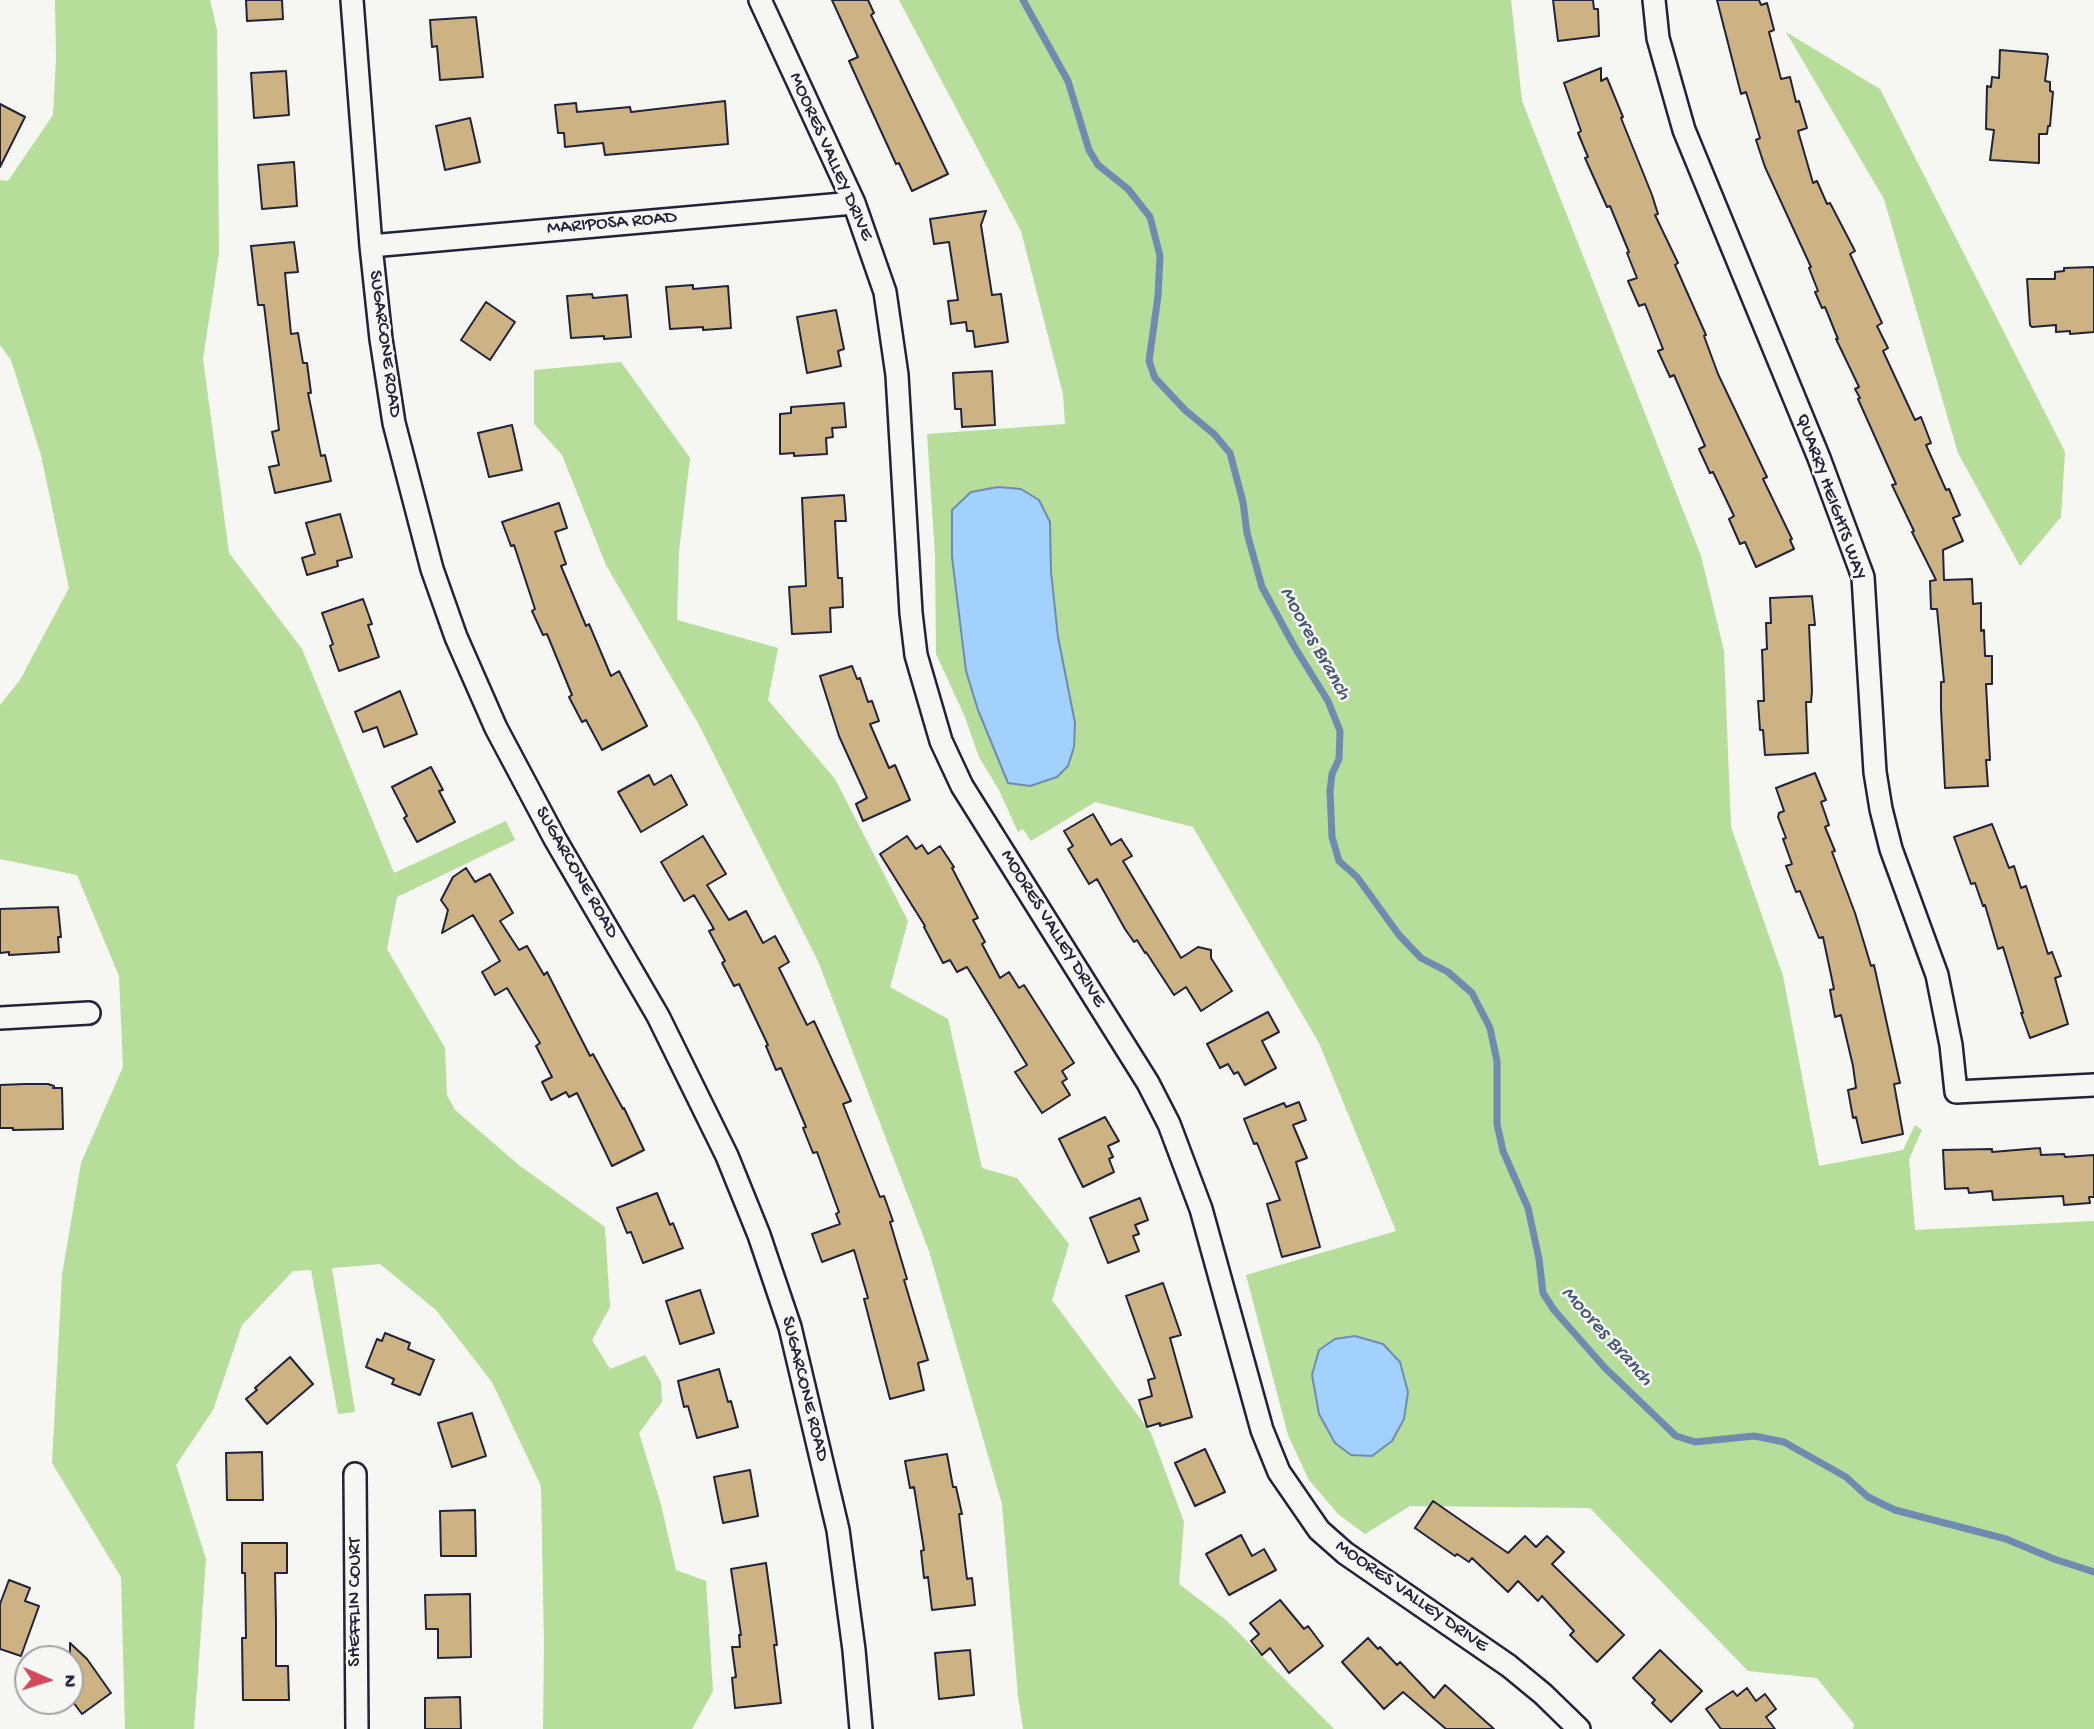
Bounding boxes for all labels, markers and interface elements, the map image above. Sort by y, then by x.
street label: MOORES VALLEY DRIVE [783,70,877,244]
street label: MARIPOSA ROAD [546,207,678,241]
street label: SUGARCONE ROAD [362,269,406,419]
street label: QUARRY HEIGHTS WAY [1789,411,1871,583]
water label: Moores Branch [1273,583,1355,705]
street label: SUGARCONE ROAD [529,803,623,943]
street label: MOORES VALLEY DRIVE [994,846,1110,1012]
water label: Moores Branch [1555,1282,1657,1392]
street label: SUGARCONE ROAD [775,1314,833,1464]
street label: MOORES VALLEY DRIVE [1330,1536,1492,1658]
street label: SHEFFLIN COURT [345,1537,367,1667]
north arrow [14,1645,84,1715]
text: N [57,1674,80,1688]

